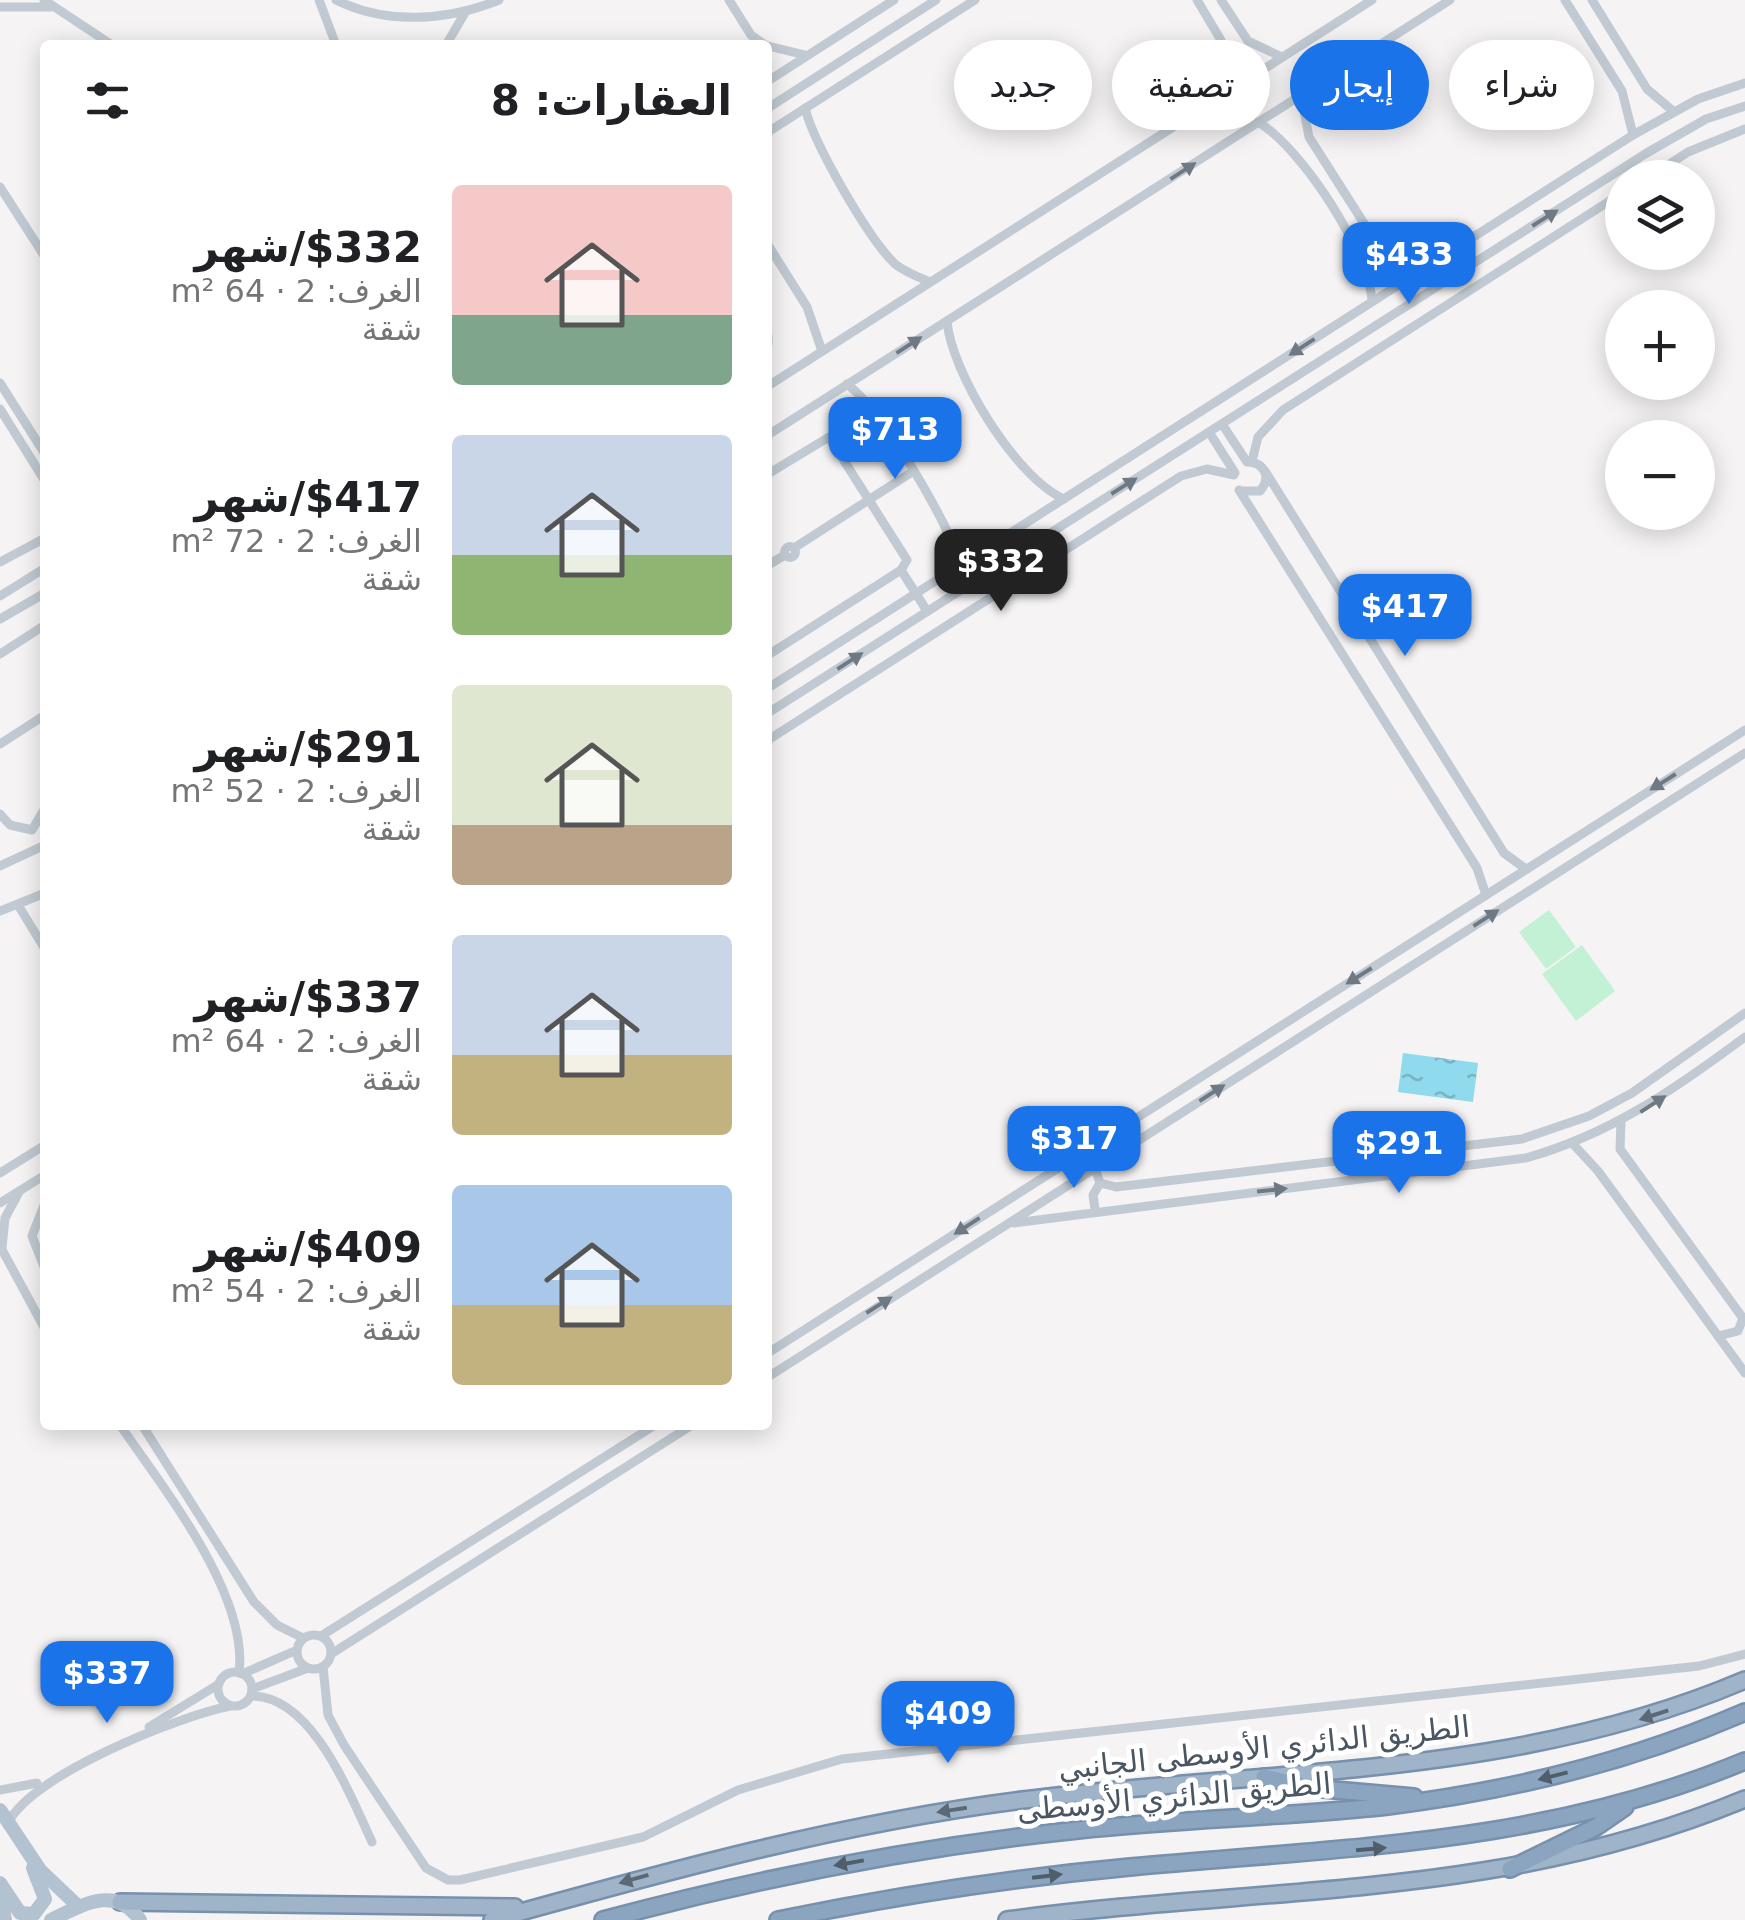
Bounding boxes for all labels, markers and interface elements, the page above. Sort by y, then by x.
chip: جديد [954,40,1092,130]
chip: تصفية [1112,40,1270,130]
chip: إيجار [1290,40,1429,130]
chip: شراء [1449,40,1594,130]
icon: filters [80,73,135,128]
text: العقارات: 8 [491,76,732,125]
map controls [1605,160,1715,530]
button: layers [1605,160,1715,270]
one-way arrow [1169,162,1197,180]
one-way arrow [1532,209,1559,227]
pin: $433 [1350,222,1468,307]
text: $332/شهر [195,223,422,272]
icon: home [532,225,652,345]
text: $433 [1364,235,1454,273]
text: الغرف: 2 · 64 m² [170,272,422,310]
button: + [1605,290,1715,400]
text: شقة [362,310,422,348]
one-way arrow [895,337,922,355]
one-way arrow [1288,337,1315,356]
pin: $713 [836,397,954,482]
text: $713 [850,410,940,448]
button: − [1605,420,1715,530]
text: $417/شهر [195,473,422,522]
icon: home [532,475,652,595]
one-way arrow [1110,478,1137,496]
text: الغرف: 2 · 72 m² [170,522,422,560]
pin: $332 [942,529,1060,614]
text: $332 [956,542,1046,580]
text: شقة [362,560,422,598]
pin: $417 [1346,574,1464,659]
text: $417 [1360,587,1450,625]
one-way arrow [836,652,863,670]
text: $291/شهر [195,723,422,772]
icon: home [532,725,652,845]
text: الغرف: 2 · 52 m² [170,772,422,810]
one-way arrow [1649,773,1677,791]
text: شقة [362,810,422,848]
one-way arrow [1472,910,1500,928]
one-way arrow [1345,966,1373,984]
text: $337/شهر [195,973,422,1022]
icon: home [532,975,652,1095]
text: الغرف: 2 · 64 m² [170,1022,422,1060]
text: شقة [362,1060,422,1098]
one-way arrow [1199,1084,1226,1103]
one-way arrow [1639,1095,1666,1113]
pin: $317 [1015,1106,1133,1191]
pin: $291 [1340,1111,1458,1196]
text: $317 [1029,1119,1119,1157]
text: $291 [1354,1124,1444,1162]
one-way arrow [1256,1182,1288,1198]
one-way arrow [953,1216,981,1234]
text: $409/شهر [195,1223,422,1272]
icon: home [532,1225,652,1345]
text: الغرف: 2 · 54 m² [170,1272,422,1310]
one-way arrow [865,1297,893,1315]
text: شقة [362,1310,422,1348]
pin: $337 [48,1641,166,1726]
text: $337 [62,1654,152,1692]
pin: $409 [889,1681,1007,1766]
text: $409 [903,1694,993,1732]
street label: الطريق الدائري الأوسطى الجانبي [1056,1706,1472,1788]
one-way arrow [1639,1708,1669,1723]
street label: الطريق الدائري الأوسطى [1015,1763,1333,1829]
one-way arrow [1537,1769,1568,1784]
one-way arrow [936,1803,967,1818]
one-way arrow [1355,1841,1387,1857]
one-way arrow [833,1856,865,1871]
one-way arrow [1031,1868,1063,1884]
one-way arrow [619,1871,650,1887]

